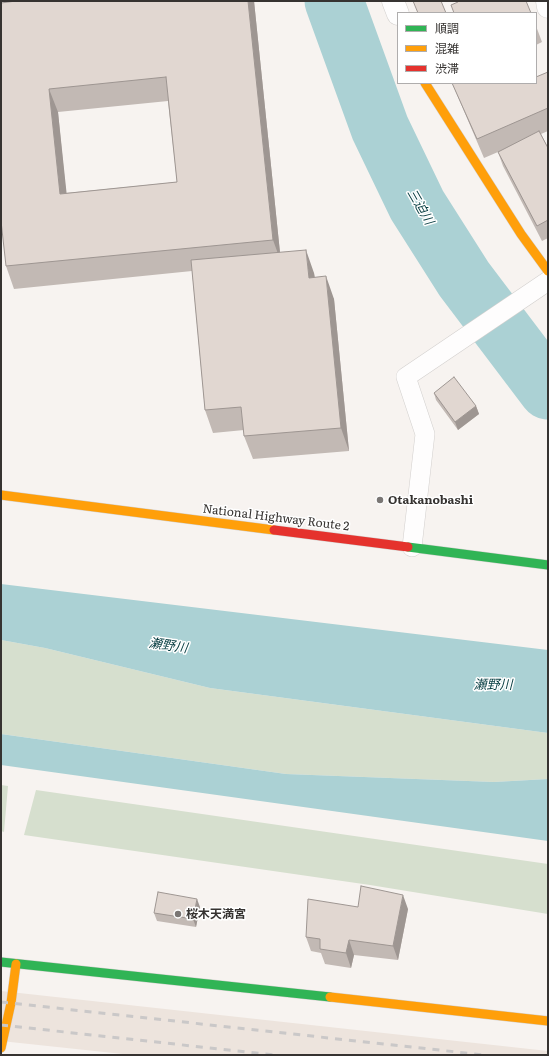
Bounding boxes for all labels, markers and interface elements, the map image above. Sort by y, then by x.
legend [397,12,537,84]
text: 順調 [435,19,459,37]
text: 混雑 [435,39,459,57]
text: 渋滞 [435,59,459,77]
water label: 三迫川 [403,186,437,228]
place label: Otakanobashi [388,493,473,507]
marker: Otakanobashi [375,495,385,505]
street label: National Highway Route 2 [202,502,350,534]
water label: 瀬野川 [148,636,188,656]
water label: 瀬野川 [474,677,512,693]
place label: 桜木天満宮 [186,907,246,921]
marker: 桜木天満宮 [173,909,183,919]

